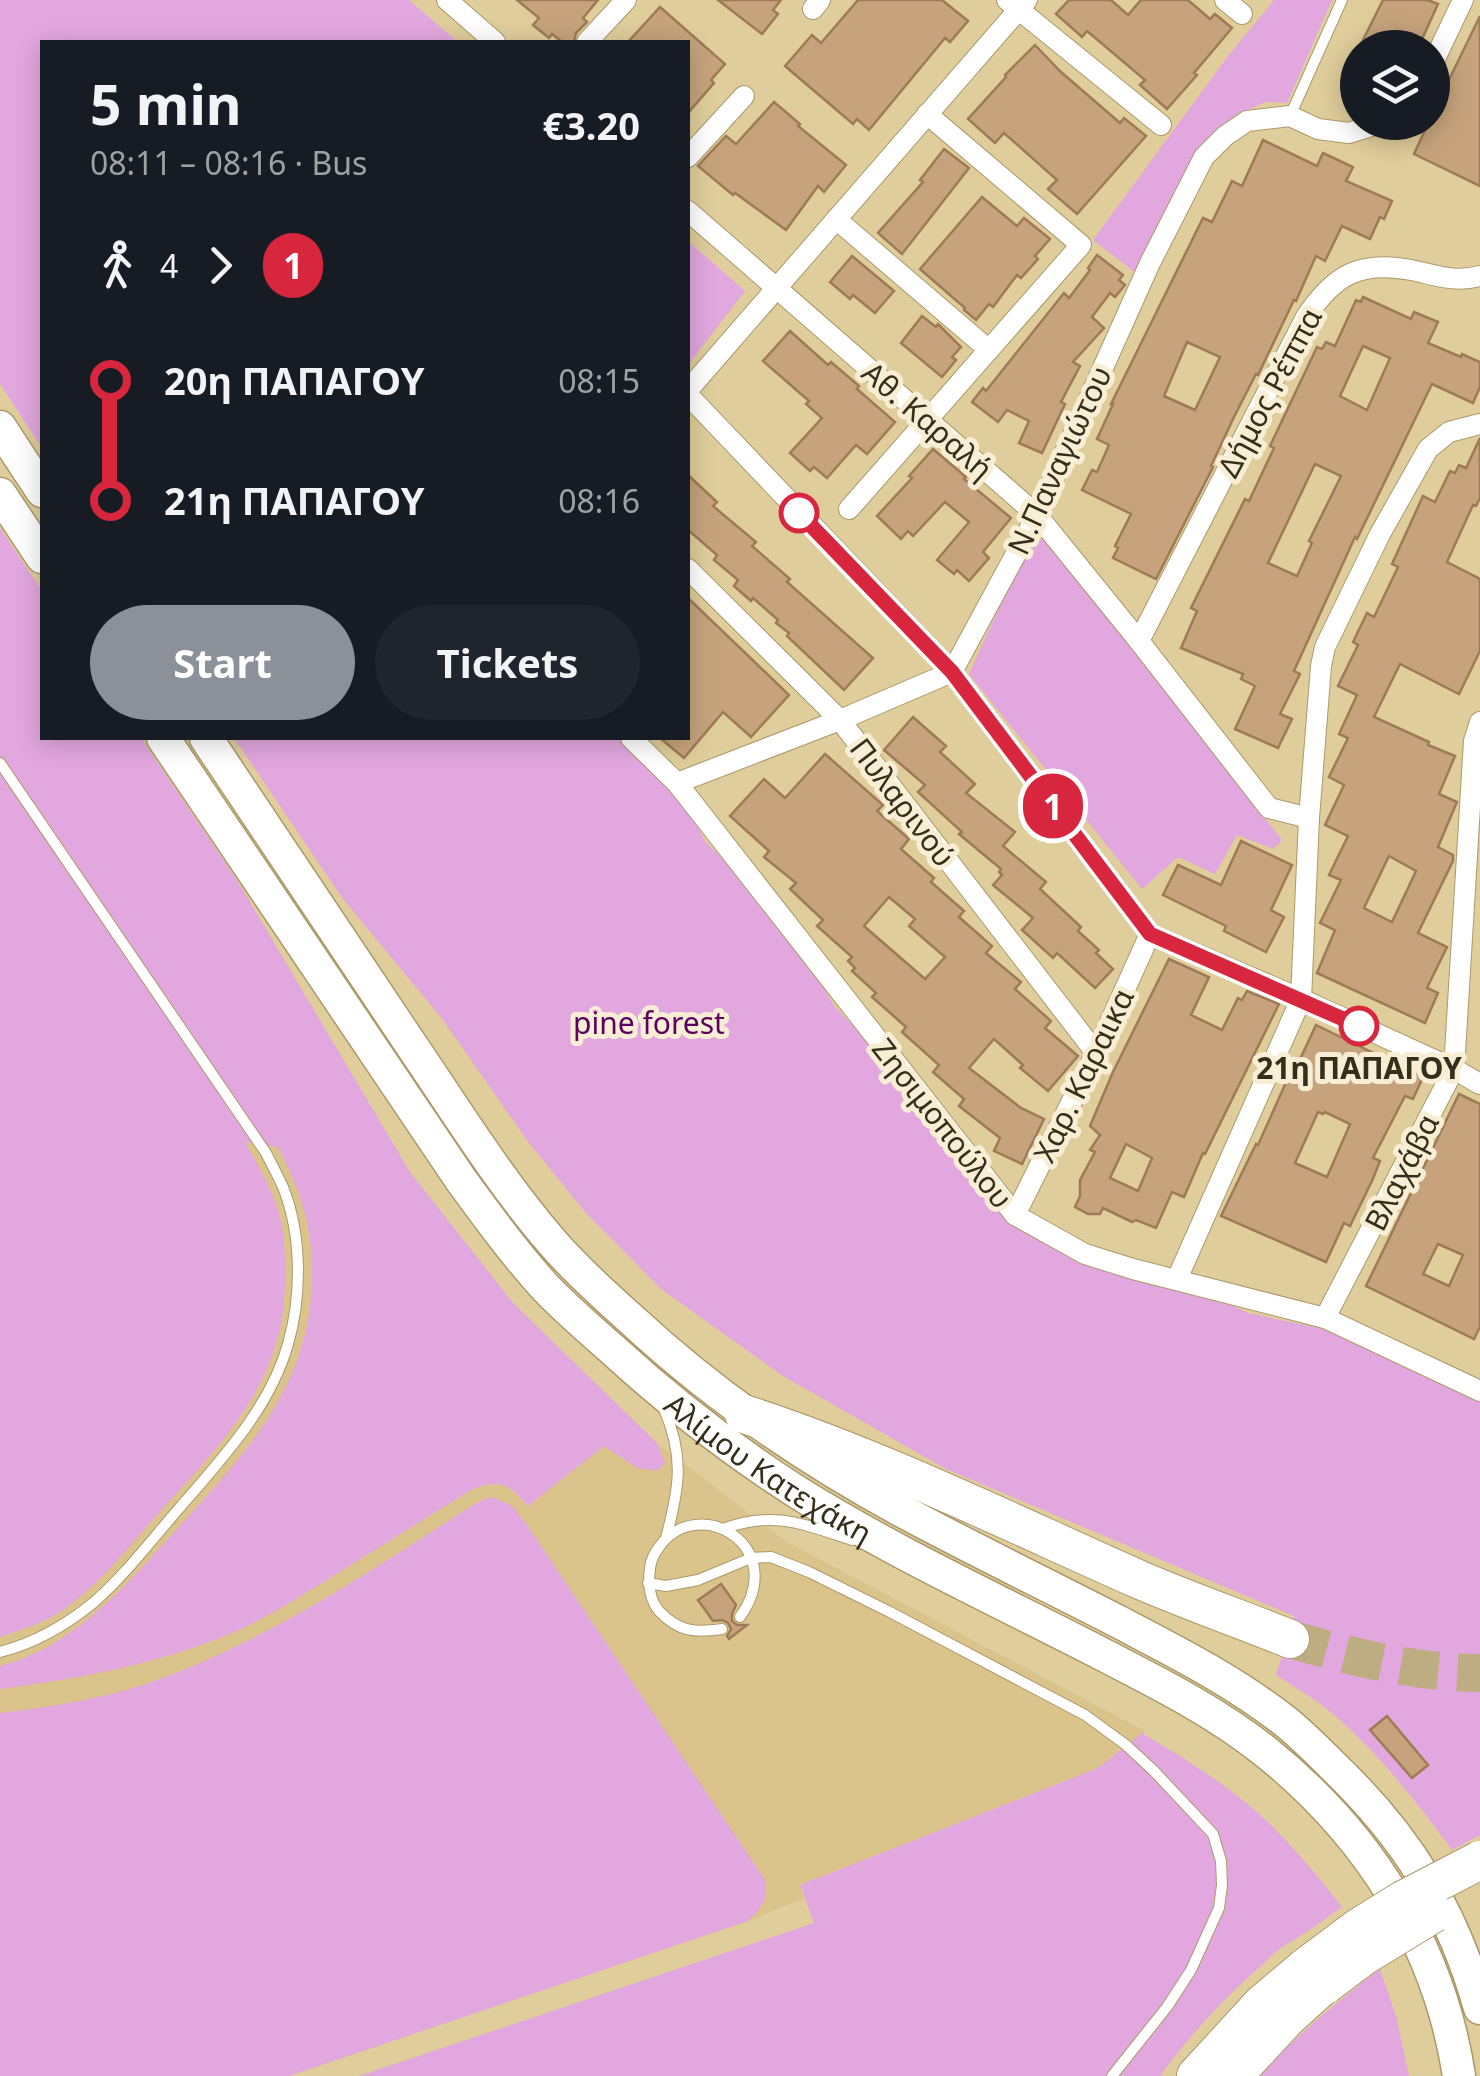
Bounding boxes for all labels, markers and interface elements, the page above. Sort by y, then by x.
map controls [1340,30,1450,140]
button: layers [1340,30,1450,140]
text: 5 min [90,66,242,141]
text: €3.20 [542,99,640,151]
text: 08:11 – 08:16 · Bus [90,141,367,184]
icon: walk [90,238,145,293]
icon: forward [193,238,248,293]
text: 1 [283,242,303,289]
text: 4 [160,244,178,287]
street label: Δήμος Ρέππα [1207,300,1331,484]
street label: Αθ. Καραλή [854,352,1002,488]
text: 20η ΠΑΠΑΓΟΥ [164,354,425,406]
text: 08:15 [558,359,640,402]
street label: Ν.Παναγιώτου [997,359,1121,561]
text: 21η ΠΑΠΑΓΟΥ [164,474,425,526]
text: 08:16 [558,479,640,522]
unlabelled marker [780,494,818,532]
button: Start [90,605,355,720]
button: Tickets [375,605,640,720]
street label: Πυλαρινού [841,729,965,875]
line badge: 1 [1020,774,1086,838]
text: 1 [1043,783,1063,830]
street label: Χαρ. Καραικα [1023,981,1143,1169]
park label: pine forest [573,1002,725,1043]
marker: 21η ΠΑΠΑΓΟΥ [1340,1007,1378,1045]
street label: Ζησιμοπούλου [863,1029,1023,1217]
place label: 21η ΠΑΠΑΓΟΥ [1256,1047,1462,1088]
street label: Βλαχάβα [1354,1106,1448,1237]
street label: Αλίμου Κατεχάκη [657,1383,880,1553]

